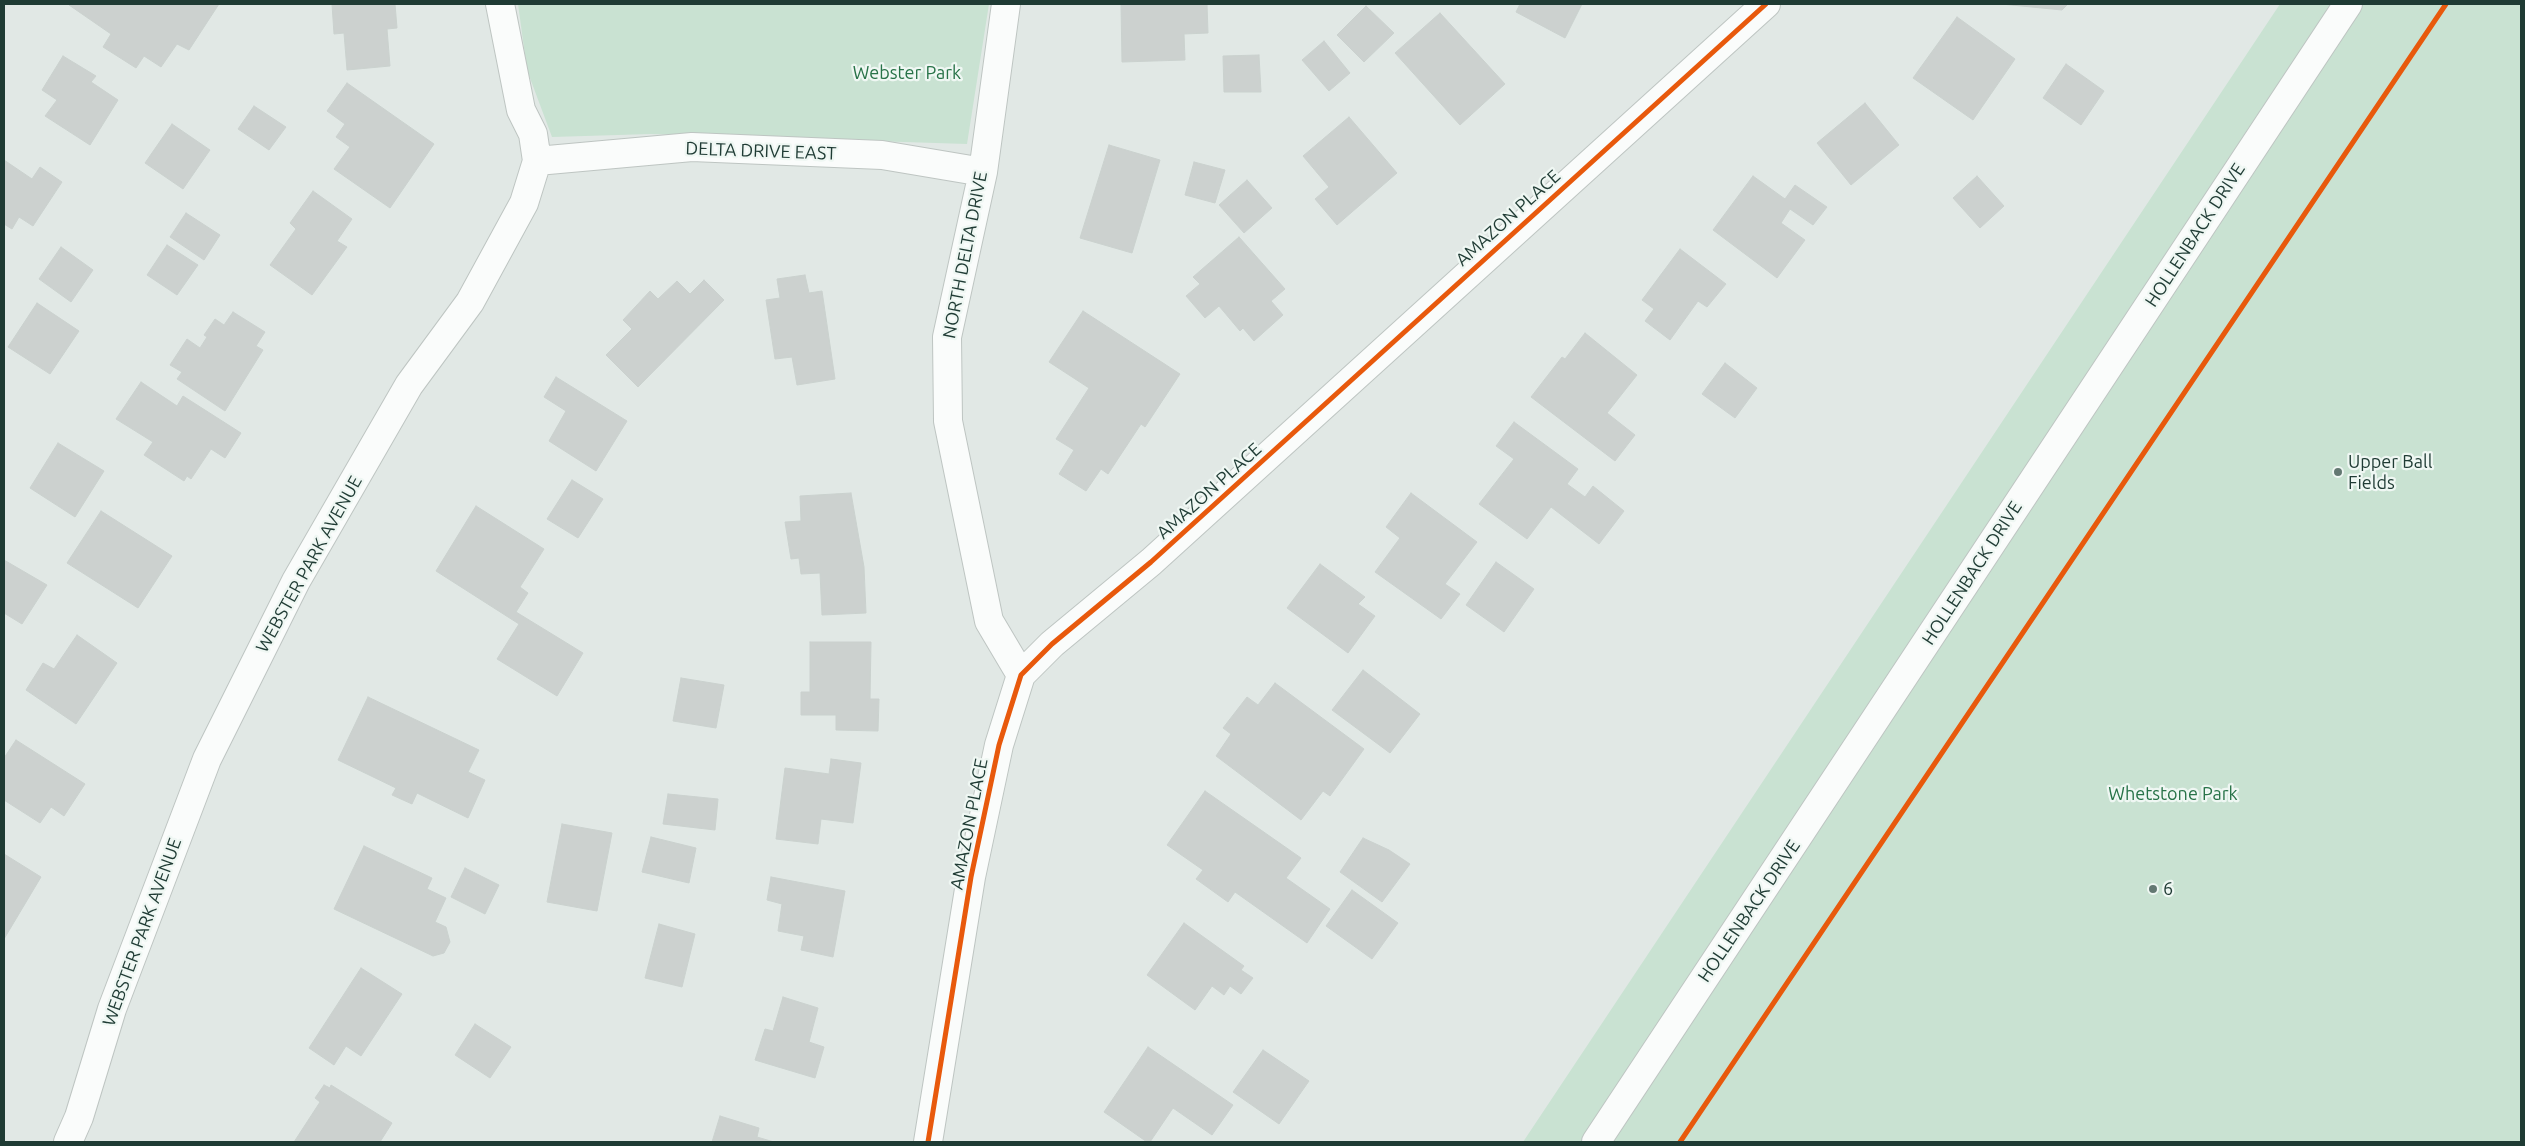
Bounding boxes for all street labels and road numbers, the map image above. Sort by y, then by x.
street label: DELTA DRIVE EAST [685,138,837,164]
street label: HOLLENBACK DRIVE [2140,159,2250,311]
street label: AMAZON PLACE [1451,165,1565,271]
street label: NORTH DELTA DRIVE [938,170,992,340]
street label: AMAZON PLACE [1152,438,1266,544]
street label: WEBSTER PARK AVENUE [251,472,367,656]
street label: HOLLENBACK DRIVE [1917,497,2027,649]
street label: AMAZON PLACE [946,757,992,891]
street label: WEBSTER PARK AVENUE [98,835,186,1029]
street label: HOLLENBACK DRIVE [1693,836,1805,986]

